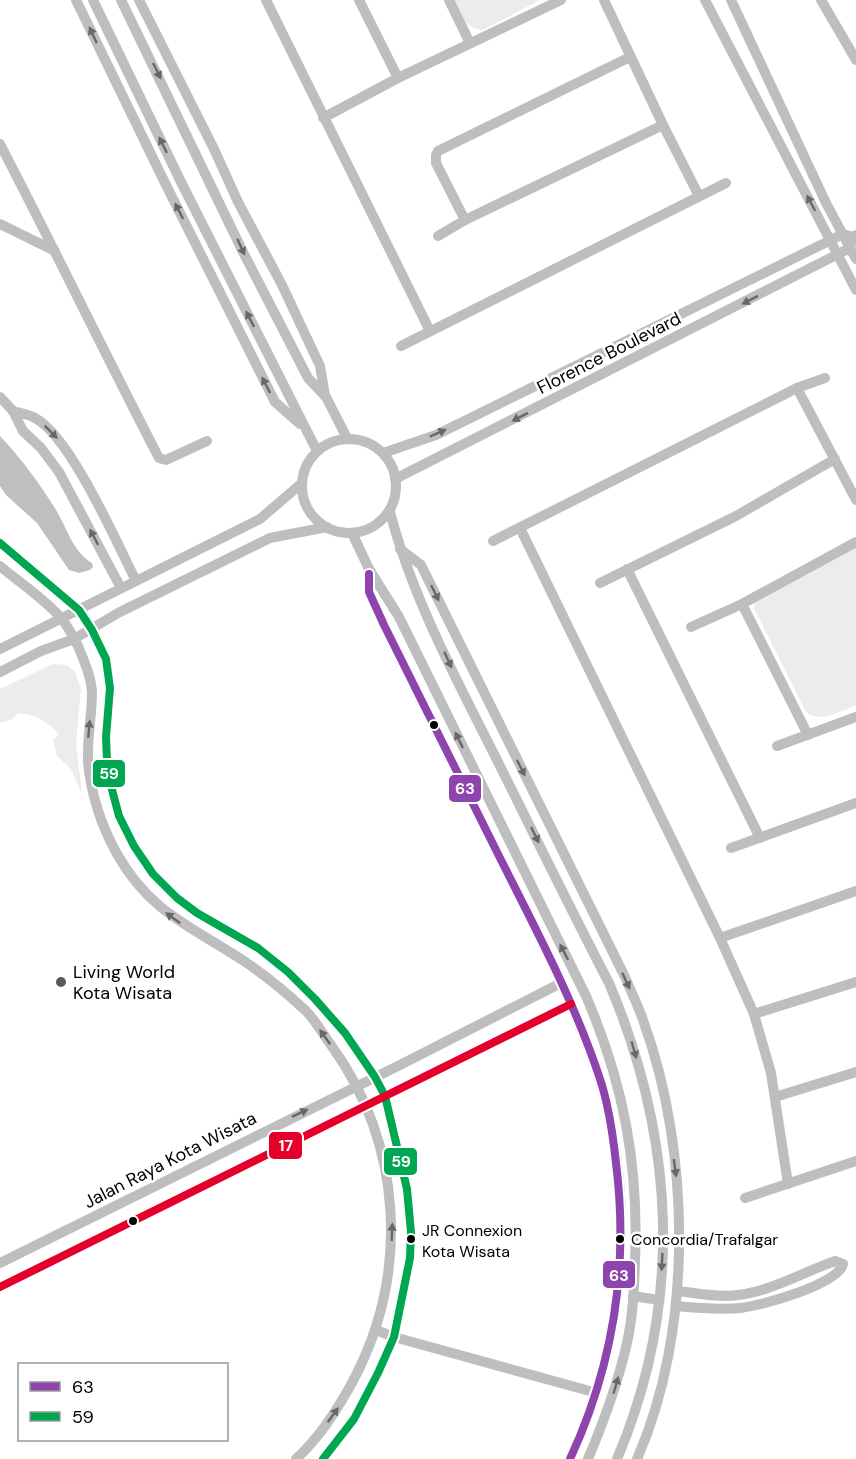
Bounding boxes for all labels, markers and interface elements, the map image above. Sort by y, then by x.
one-way arrow [89,27,98,44]
one-way arrow [151,62,161,80]
one-way arrow [158,136,167,153]
one-way arrow [806,194,816,212]
one-way arrow [174,202,183,219]
one-way arrow [237,238,246,255]
one-way arrow [741,295,758,305]
street label: Florence Boulevard [533,306,685,400]
one-way arrow [245,311,254,328]
one-way arrow [261,376,271,393]
one-way arrow [511,412,528,422]
one-way arrow [43,425,57,439]
one-way arrow [429,428,447,438]
one-way arrow [89,528,99,545]
one-way arrow [430,585,439,602]
one-way arrow [443,652,452,669]
one-way arrow [84,719,93,738]
unlabelled marker [428,719,440,731]
one-way arrow [454,731,464,748]
line badge: 59 [92,759,126,788]
one-way arrow [516,760,526,777]
text: 59 [99,763,119,784]
line badge: 63 [448,774,482,803]
text: 63 [455,778,475,799]
one-way arrow [530,826,539,843]
one-way arrow [166,912,182,924]
one-way arrow [559,943,569,960]
place label: Living World Kota Wisata [73,960,175,1005]
one-way arrow [621,972,631,990]
marker: Living World Kota Wisata [54,975,68,989]
one-way arrow [319,1029,331,1045]
one-way arrow [630,1041,639,1059]
street label: Jalan Raya Kota Wisata [80,1106,260,1214]
one-way arrow [292,1109,309,1118]
line badge: 17 [268,1131,303,1160]
text: 17 [279,1135,294,1156]
line badge: 59 [383,1147,418,1176]
text: 59 [391,1151,411,1172]
one-way arrow [671,1159,680,1178]
unlabelled marker [127,1215,139,1227]
place label: JR Connexion Kota Wisata [422,1220,522,1262]
one-way arrow [387,1222,396,1241]
place label: Concordia/Trafalgar [631,1229,778,1250]
marker: JR Connexion Kota Wisata [405,1233,417,1245]
marker: Concordia/Trafalgar [614,1233,626,1245]
one-way arrow [658,1253,667,1272]
line badge: 63 [602,1260,636,1289]
text: 63 [609,1265,629,1286]
legend [18,1363,228,1441]
text: 63 [72,1375,94,1399]
one-way arrow [612,1375,621,1393]
text: 59 [72,1405,94,1429]
one-way arrow [327,1407,339,1422]

